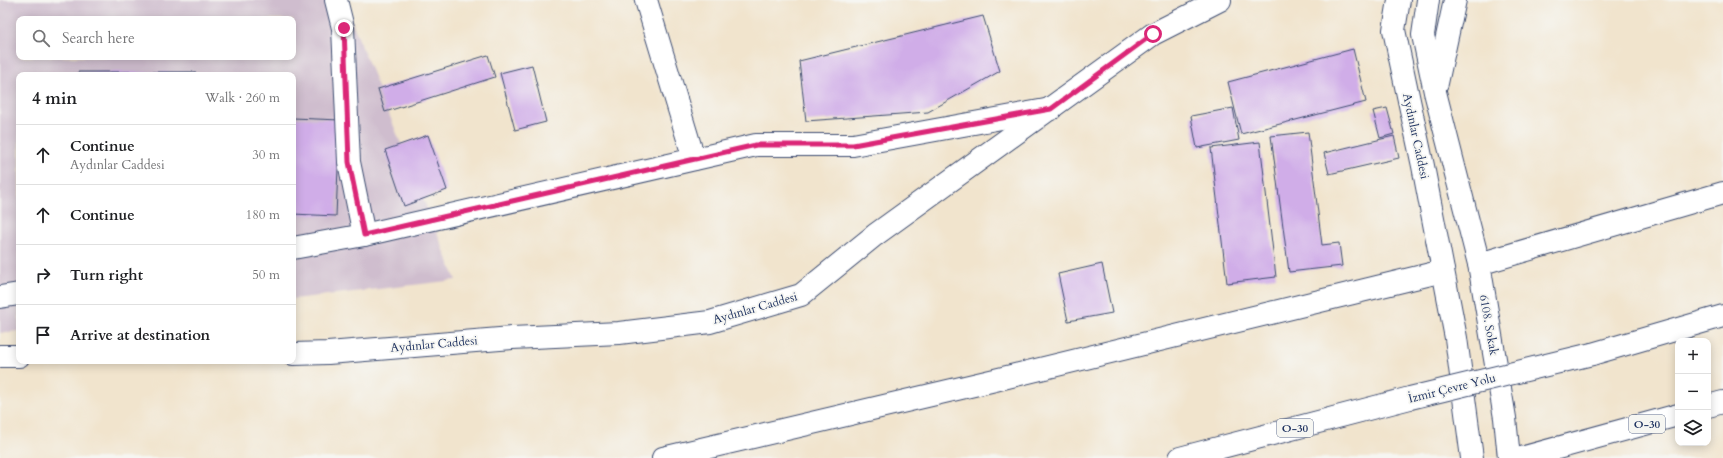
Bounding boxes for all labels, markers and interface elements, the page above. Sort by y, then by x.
search box [16,16,296,60]
route end [335,19,353,37]
route start [1144,25,1162,43]
icon: search [30,27,52,49]
text: Search here [62,28,135,48]
text: 4 min [32,87,77,110]
text: Walk · 260 m [205,89,280,107]
street label: Aydınlar Caddesi [1399,92,1433,181]
text: Continue [70,136,135,156]
icon: ahead [32,144,54,166]
text: 30 m [252,146,280,164]
text: Aydınlar Caddesi [70,156,165,174]
icon: ahead [32,204,54,226]
text: Continue [70,205,135,225]
text: 180 m [246,206,280,224]
icon: right [32,264,54,286]
text: Turn right [70,265,143,285]
text: 50 m [252,266,280,284]
street label: Aydınlar Caddesi [711,288,800,328]
street label: 6108. Sokak [1476,293,1502,357]
icon: arrive [32,324,54,346]
text: Arrive at destination [70,325,210,345]
street label: Aydınlar Caddesi [390,332,479,356]
map controls [1675,338,1711,446]
button: + [1675,338,1711,374]
street label: İzmir Çevre Yolu [1406,368,1498,407]
button: − [1675,374,1711,410]
button: layers [1675,410,1711,446]
road number: O-30 [1629,415,1665,433]
road number: O-30 [1277,419,1313,437]

